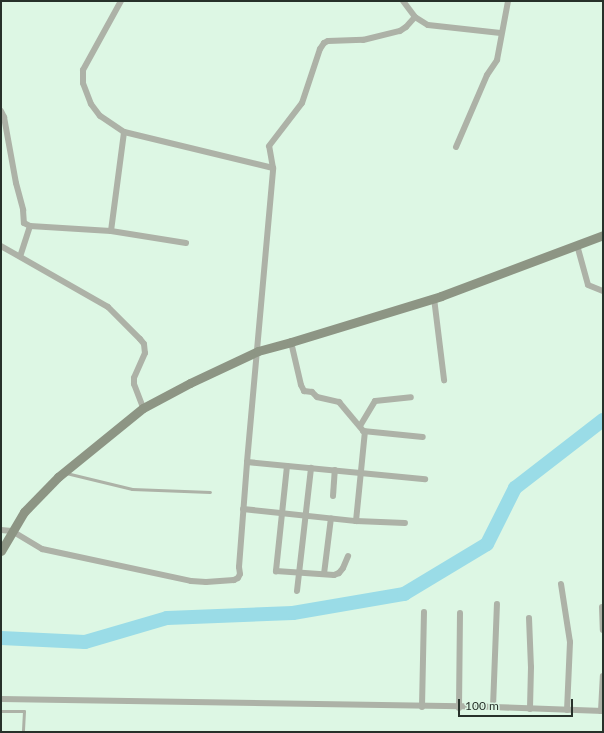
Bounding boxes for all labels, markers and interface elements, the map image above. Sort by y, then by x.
scale bar [460,691,575,717]
text: 100 m [465,698,499,713]

